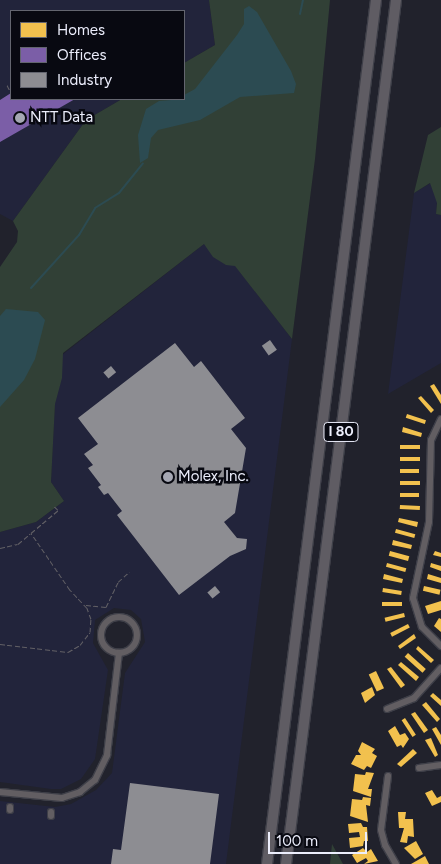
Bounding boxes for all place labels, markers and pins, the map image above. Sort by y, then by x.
place label: NTT Data [30,109,93,127]
marker: NTT Data [14,112,26,124]
place label: Molex, Inc. [178,468,249,486]
marker: Molex, Inc. [162,471,174,483]

